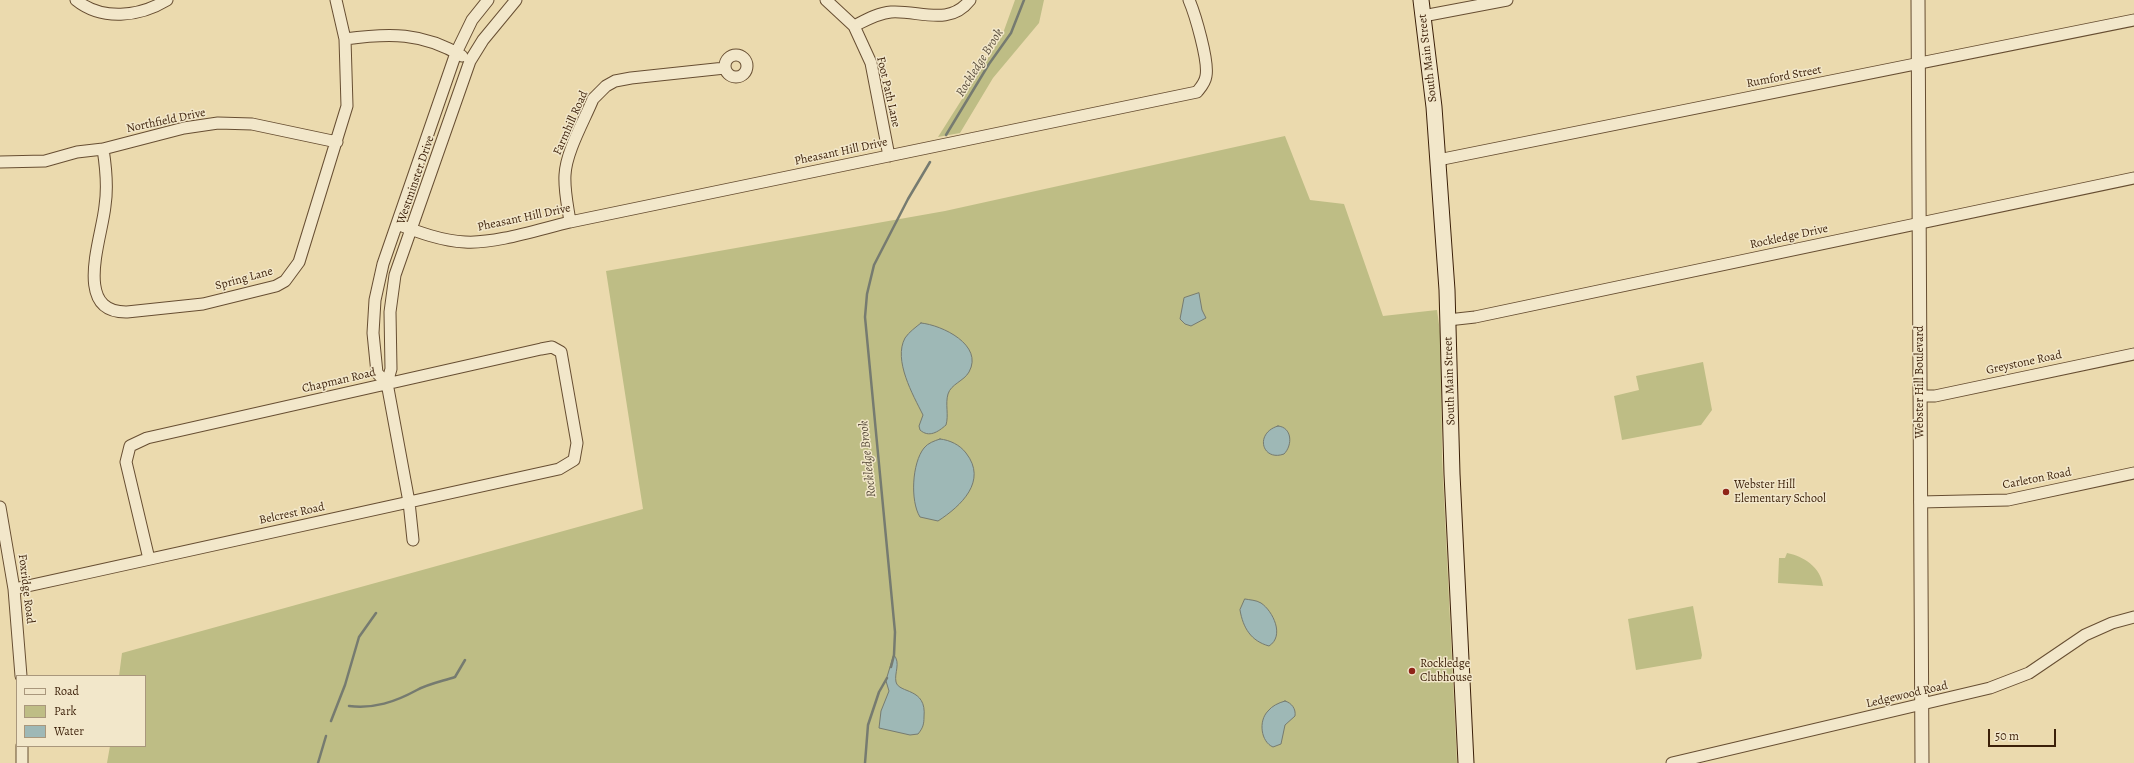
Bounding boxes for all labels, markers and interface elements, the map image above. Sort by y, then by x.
street label: South Main Street [1415,13,1441,103]
water label: Rockledge Brook [953,26,1007,100]
street label: Foot Path Lane [873,55,903,129]
street label: Rumford Street [1745,63,1823,91]
street label: Farmhill Road [550,89,592,157]
street label: Northfield Drive [125,106,207,136]
street label: Westminster Drive [394,134,438,226]
street label: Pheasant Hill Drive [793,135,889,169]
street label: Pheasant Hill Drive [476,201,572,235]
street label: Rockledge Drive [1749,222,1829,252]
street label: Spring Lane [214,264,274,294]
street label: Webster Hill Boulevard [1913,326,1927,438]
street label: South Main Street [1441,336,1459,426]
street label: Greystone Road [1985,348,2063,378]
street label: Chapman Road [301,366,377,396]
water label: Rockledge Brook [856,420,880,498]
street label: Carleton Road [2001,465,2073,493]
place label: Webster Hill Elementary School [1734,478,1826,506]
marker: Webster Hill Elementary School [1721,487,1731,497]
street label: Belcrest Road [258,500,326,528]
street label: Foxridge Road [15,553,37,625]
place label: Rockledge Clubhouse [1420,657,1472,685]
marker: Rockledge Clubhouse [1407,666,1417,676]
legend [16,675,146,747]
street label: Ledgewood Road [1865,679,1949,711]
text: Road [54,683,79,699]
text: Park [54,703,77,719]
scale bar [1990,721,2058,747]
text: Water [54,723,84,739]
text: 50 m [1995,728,2019,744]

